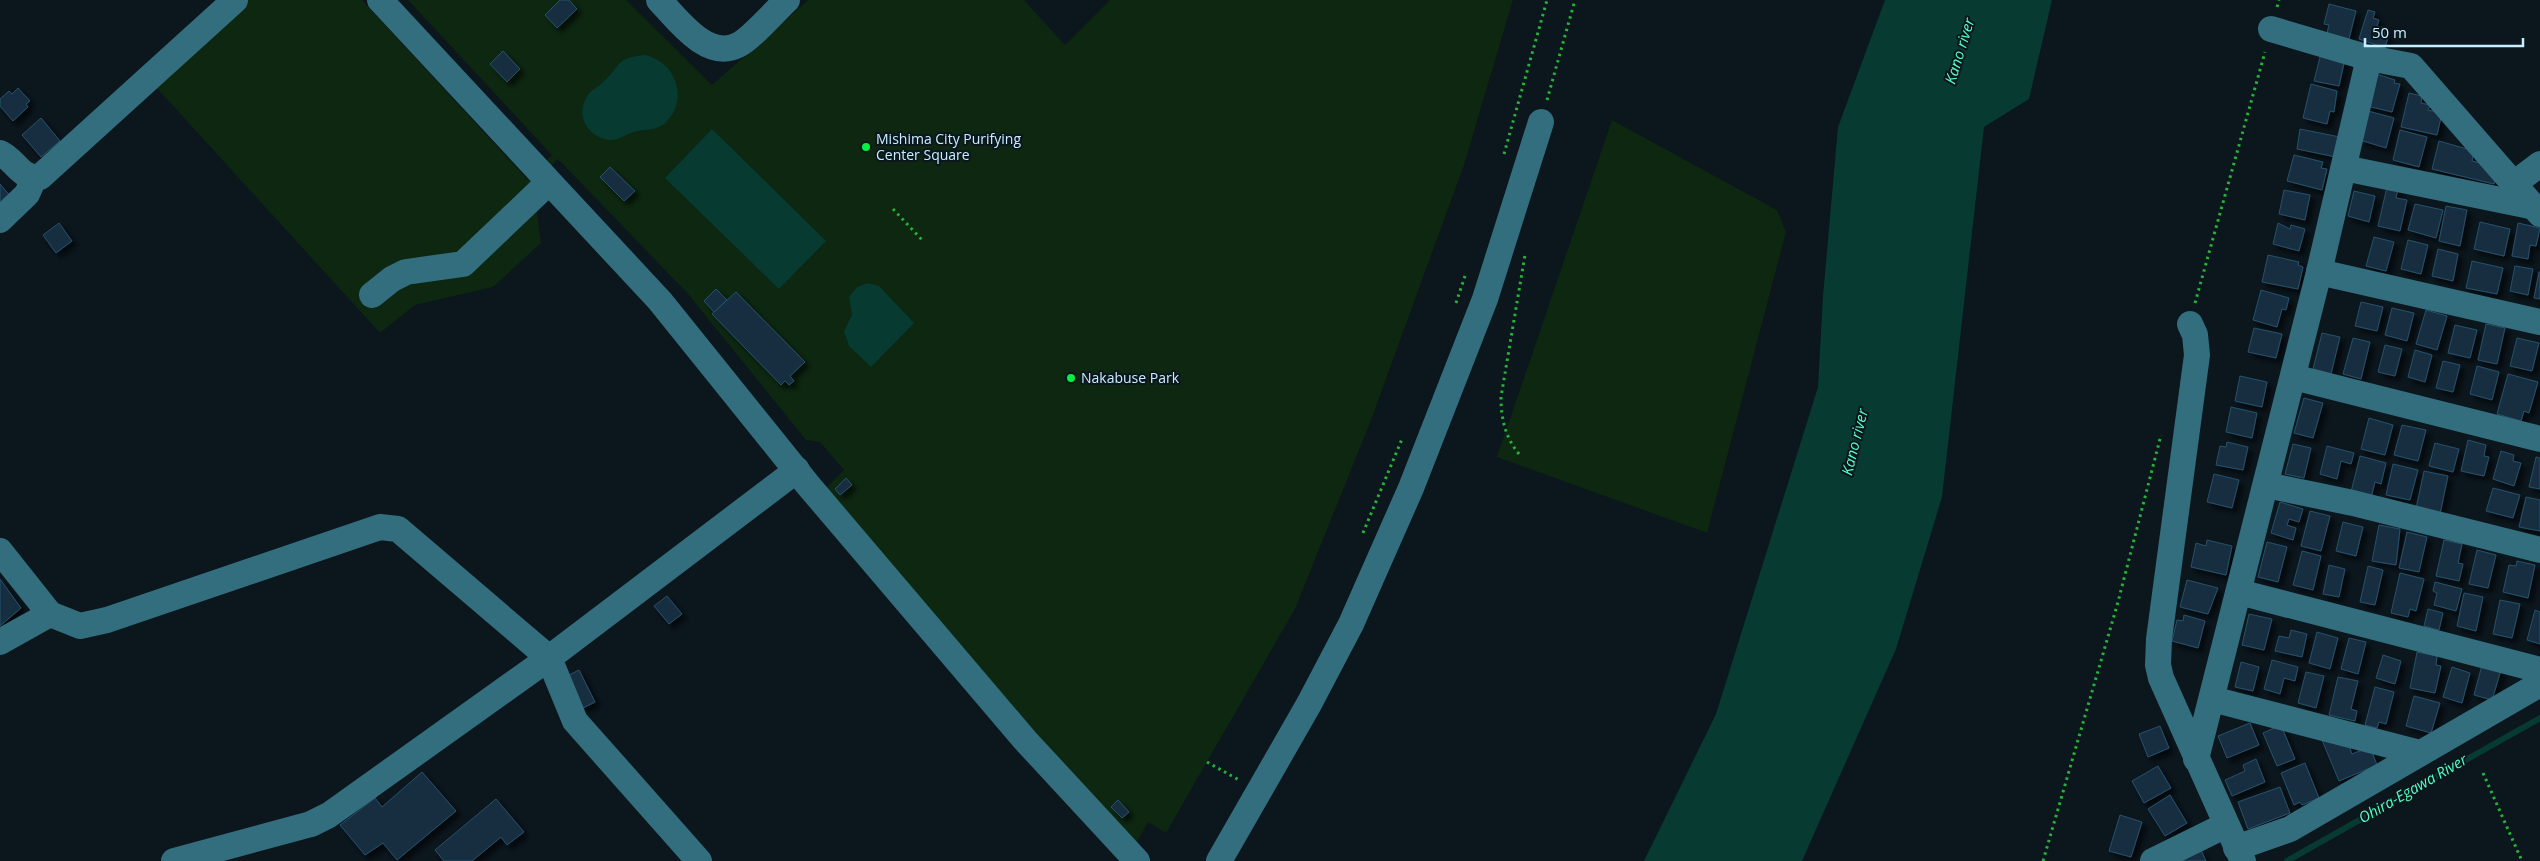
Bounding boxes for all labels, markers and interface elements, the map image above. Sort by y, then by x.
water label: Kano river [1940,14,1979,86]
scale bar [2365,15,2522,47]
text: 50 m [2372,22,2407,42]
place label: Mishima City Purifying Center Square [876,129,1021,164]
marker: Mishima City Purifying Center Square [860,141,872,153]
place label: Nakabuse Park [1081,368,1180,387]
marker: Nakabuse Park [1065,372,1077,384]
water label: Kano river [1836,405,1872,477]
water label: Ohira-Egawa River [2355,748,2471,827]

